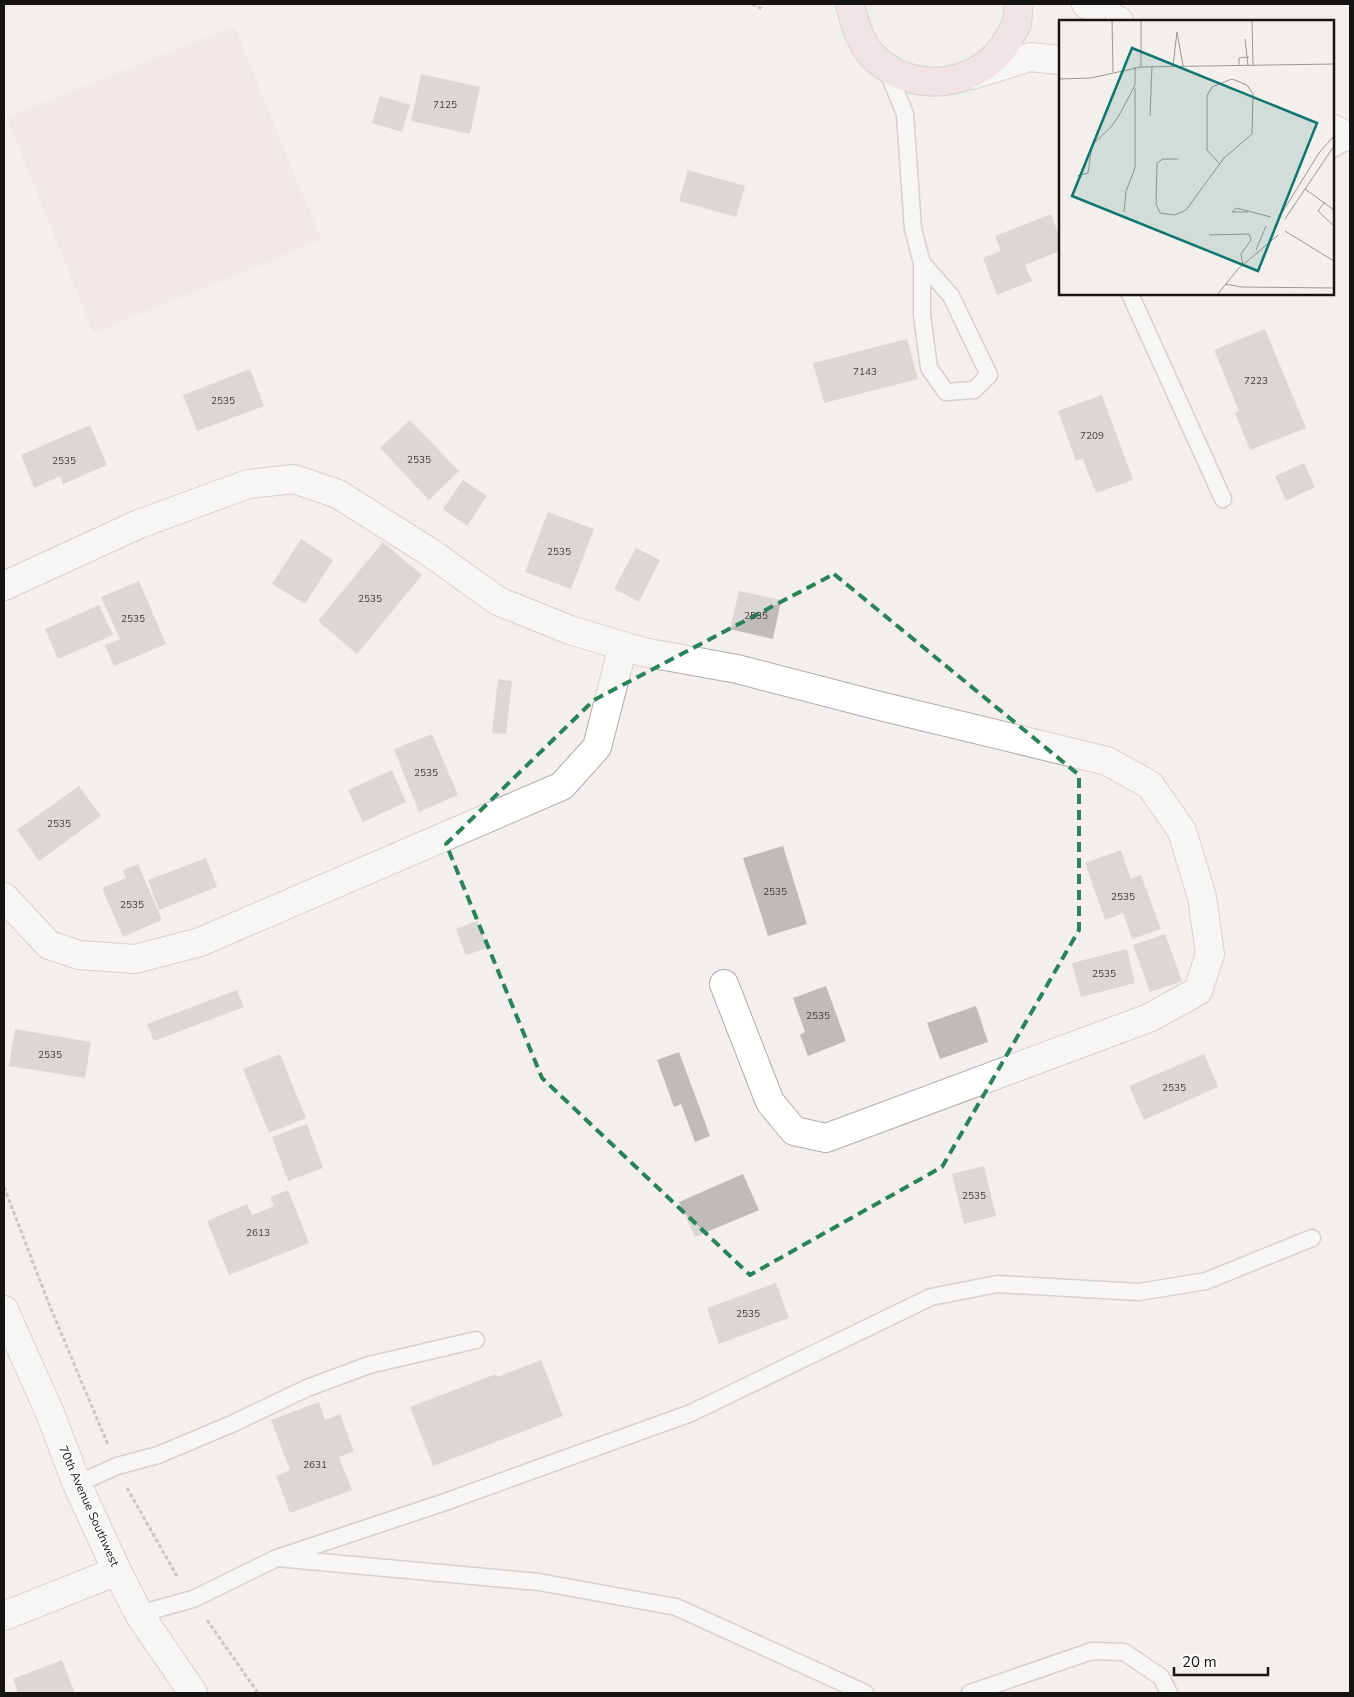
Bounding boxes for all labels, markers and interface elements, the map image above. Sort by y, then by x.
inset map [1059,20,1334,295]
house number: 7125 [433,98,457,112]
house number: 7143 [853,365,877,379]
house number: 7223 [1244,374,1268,388]
house number: 2535 [211,394,235,408]
house number: 7209 [1080,429,1104,443]
house number: 2535 [407,453,431,467]
house number: 2535 [52,454,76,468]
house number: 2535 [547,545,571,559]
house number: 2535 [358,592,382,606]
house number: 2535 [744,609,768,623]
house number: 2535 [121,612,145,626]
house number: 2535 [414,766,438,780]
house number: 2535 [47,817,71,831]
house number: 2535 [763,885,787,899]
house number: 2535 [1111,890,1135,904]
house number: 2535 [120,898,144,912]
house number: 2535 [1092,967,1116,981]
house number: 2535 [806,1009,830,1023]
house number: 2535 [38,1048,62,1062]
house number: 2535 [1162,1081,1186,1095]
house number: 2535 [962,1189,986,1203]
house number: 2613 [246,1226,270,1240]
house number: 2535 [736,1307,760,1321]
street label: 70th Avenue Southwest [55,1443,123,1570]
house number: 2631 [303,1458,327,1472]
scale bar [1174,1644,1268,1676]
text: 20 m [1182,1652,1217,1672]

